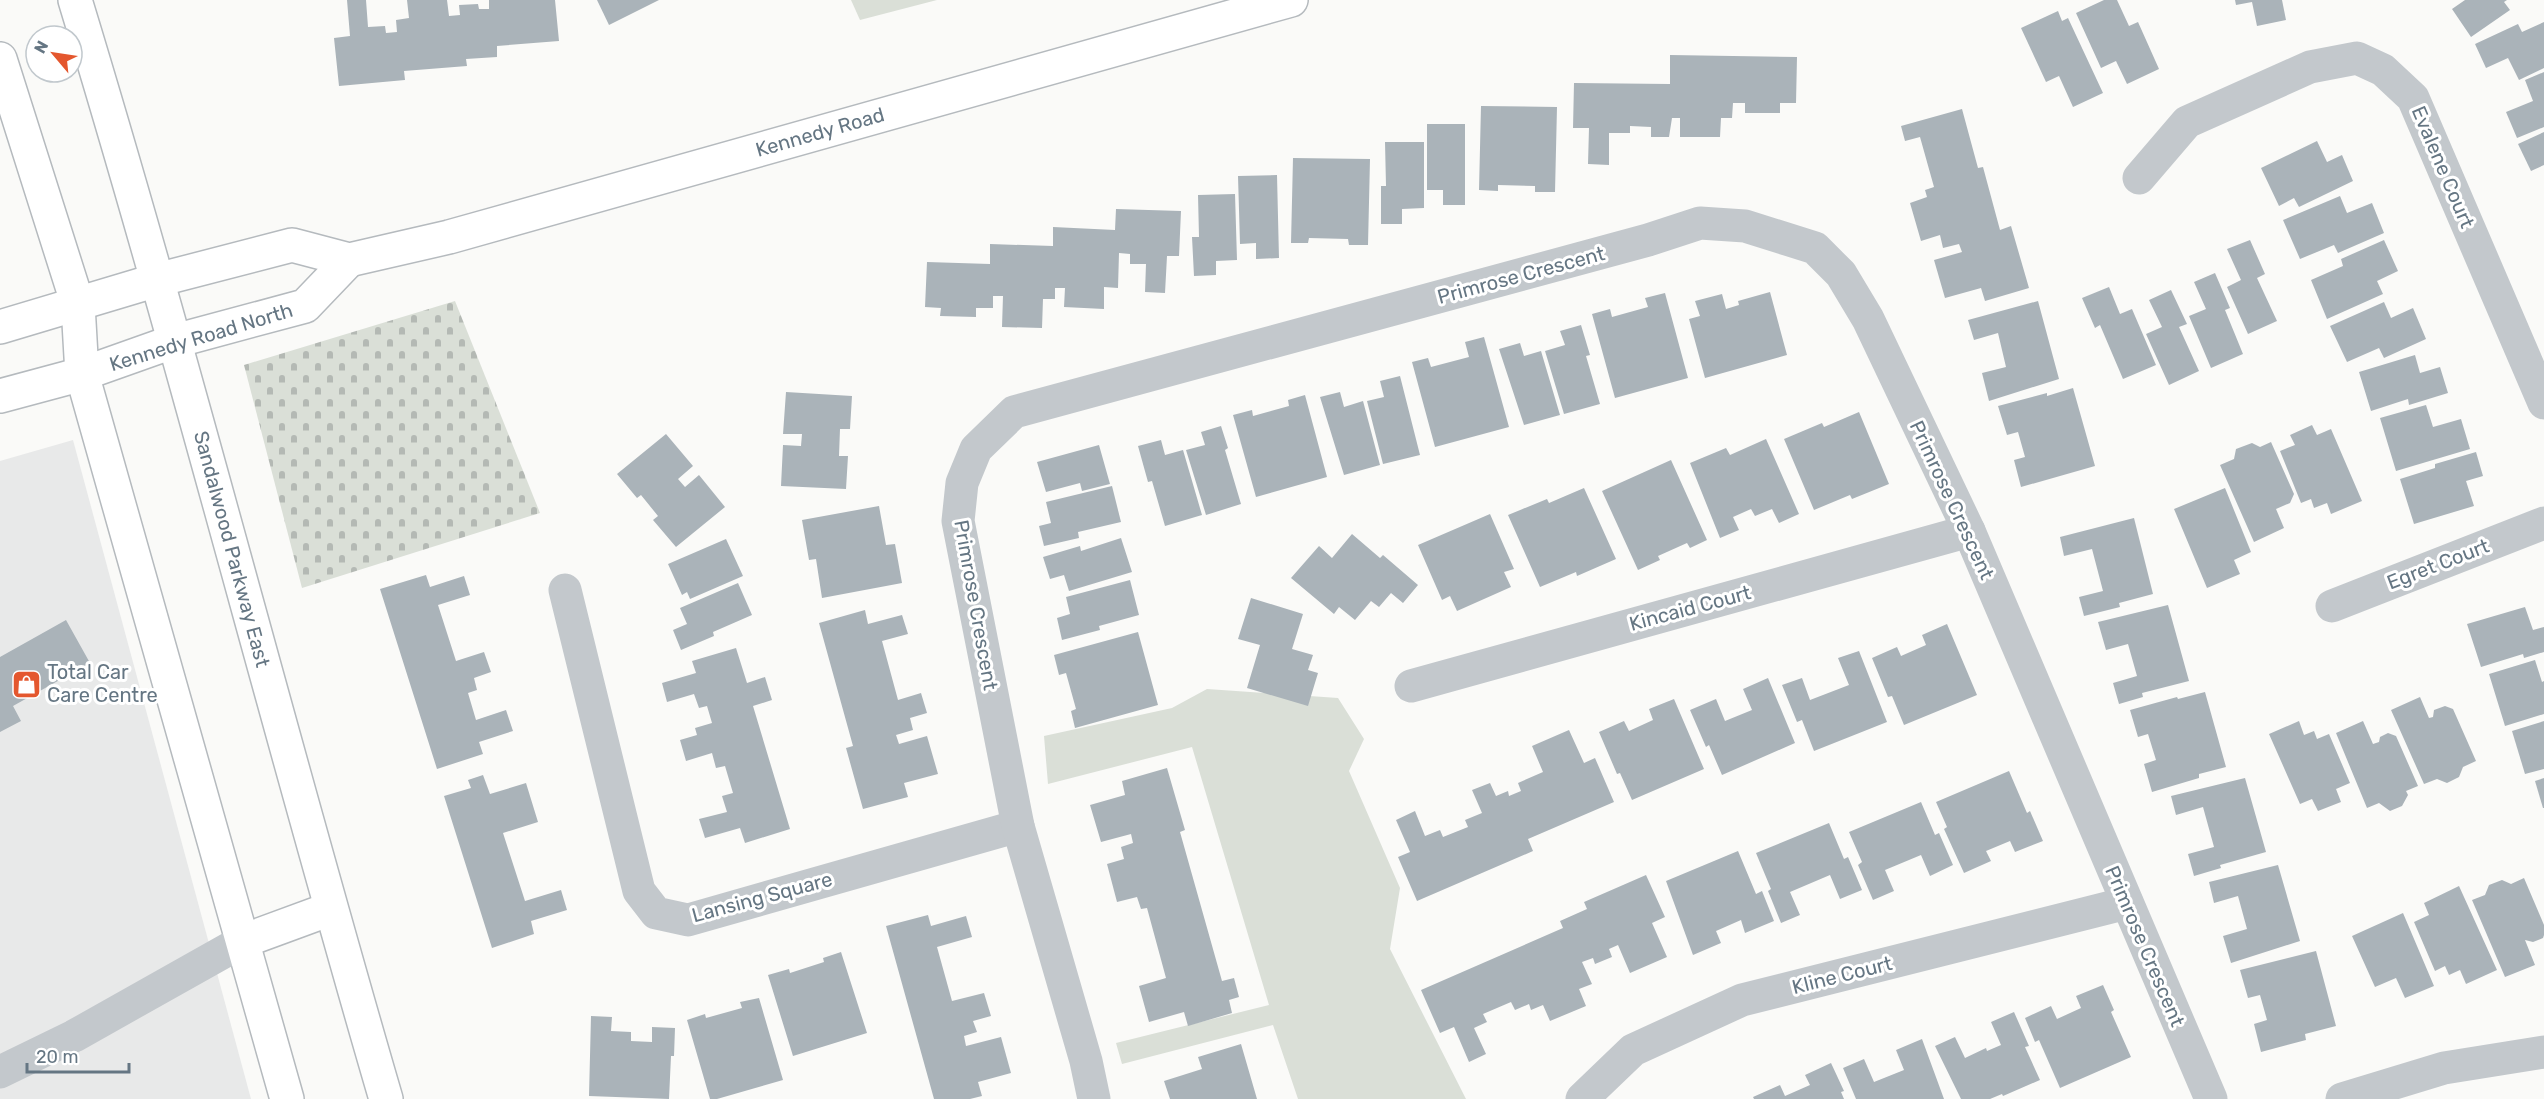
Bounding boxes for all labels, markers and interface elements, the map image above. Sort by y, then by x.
north arrow [24,24,84,84]
text: N [30,37,52,57]
street label: Kennedy Road [753,102,887,162]
street label: Evalene Court [2407,102,2480,232]
street label: Primrose Crescent [1435,241,1608,309]
street label: Kennedy Road North [106,298,296,376]
street label: Primrose Crescent [1905,417,1999,583]
street label: Sandalwood Parkway East [189,428,275,670]
street label: Primrose Crescent [949,518,1003,692]
street label: Egret Court [2384,533,2493,594]
street label: Kincaid Court [1627,580,1754,636]
place label: Total Car Care Centre [47,660,158,707]
shop icon: Total Car Care Centre [10,668,42,700]
street label: Primrose Crescent [2100,862,2190,1030]
street label: Lansing Square [689,867,835,927]
street label: Kline Court [1790,951,1895,999]
scale bar [27,1036,129,1074]
text: 20 m [36,1046,78,1068]

